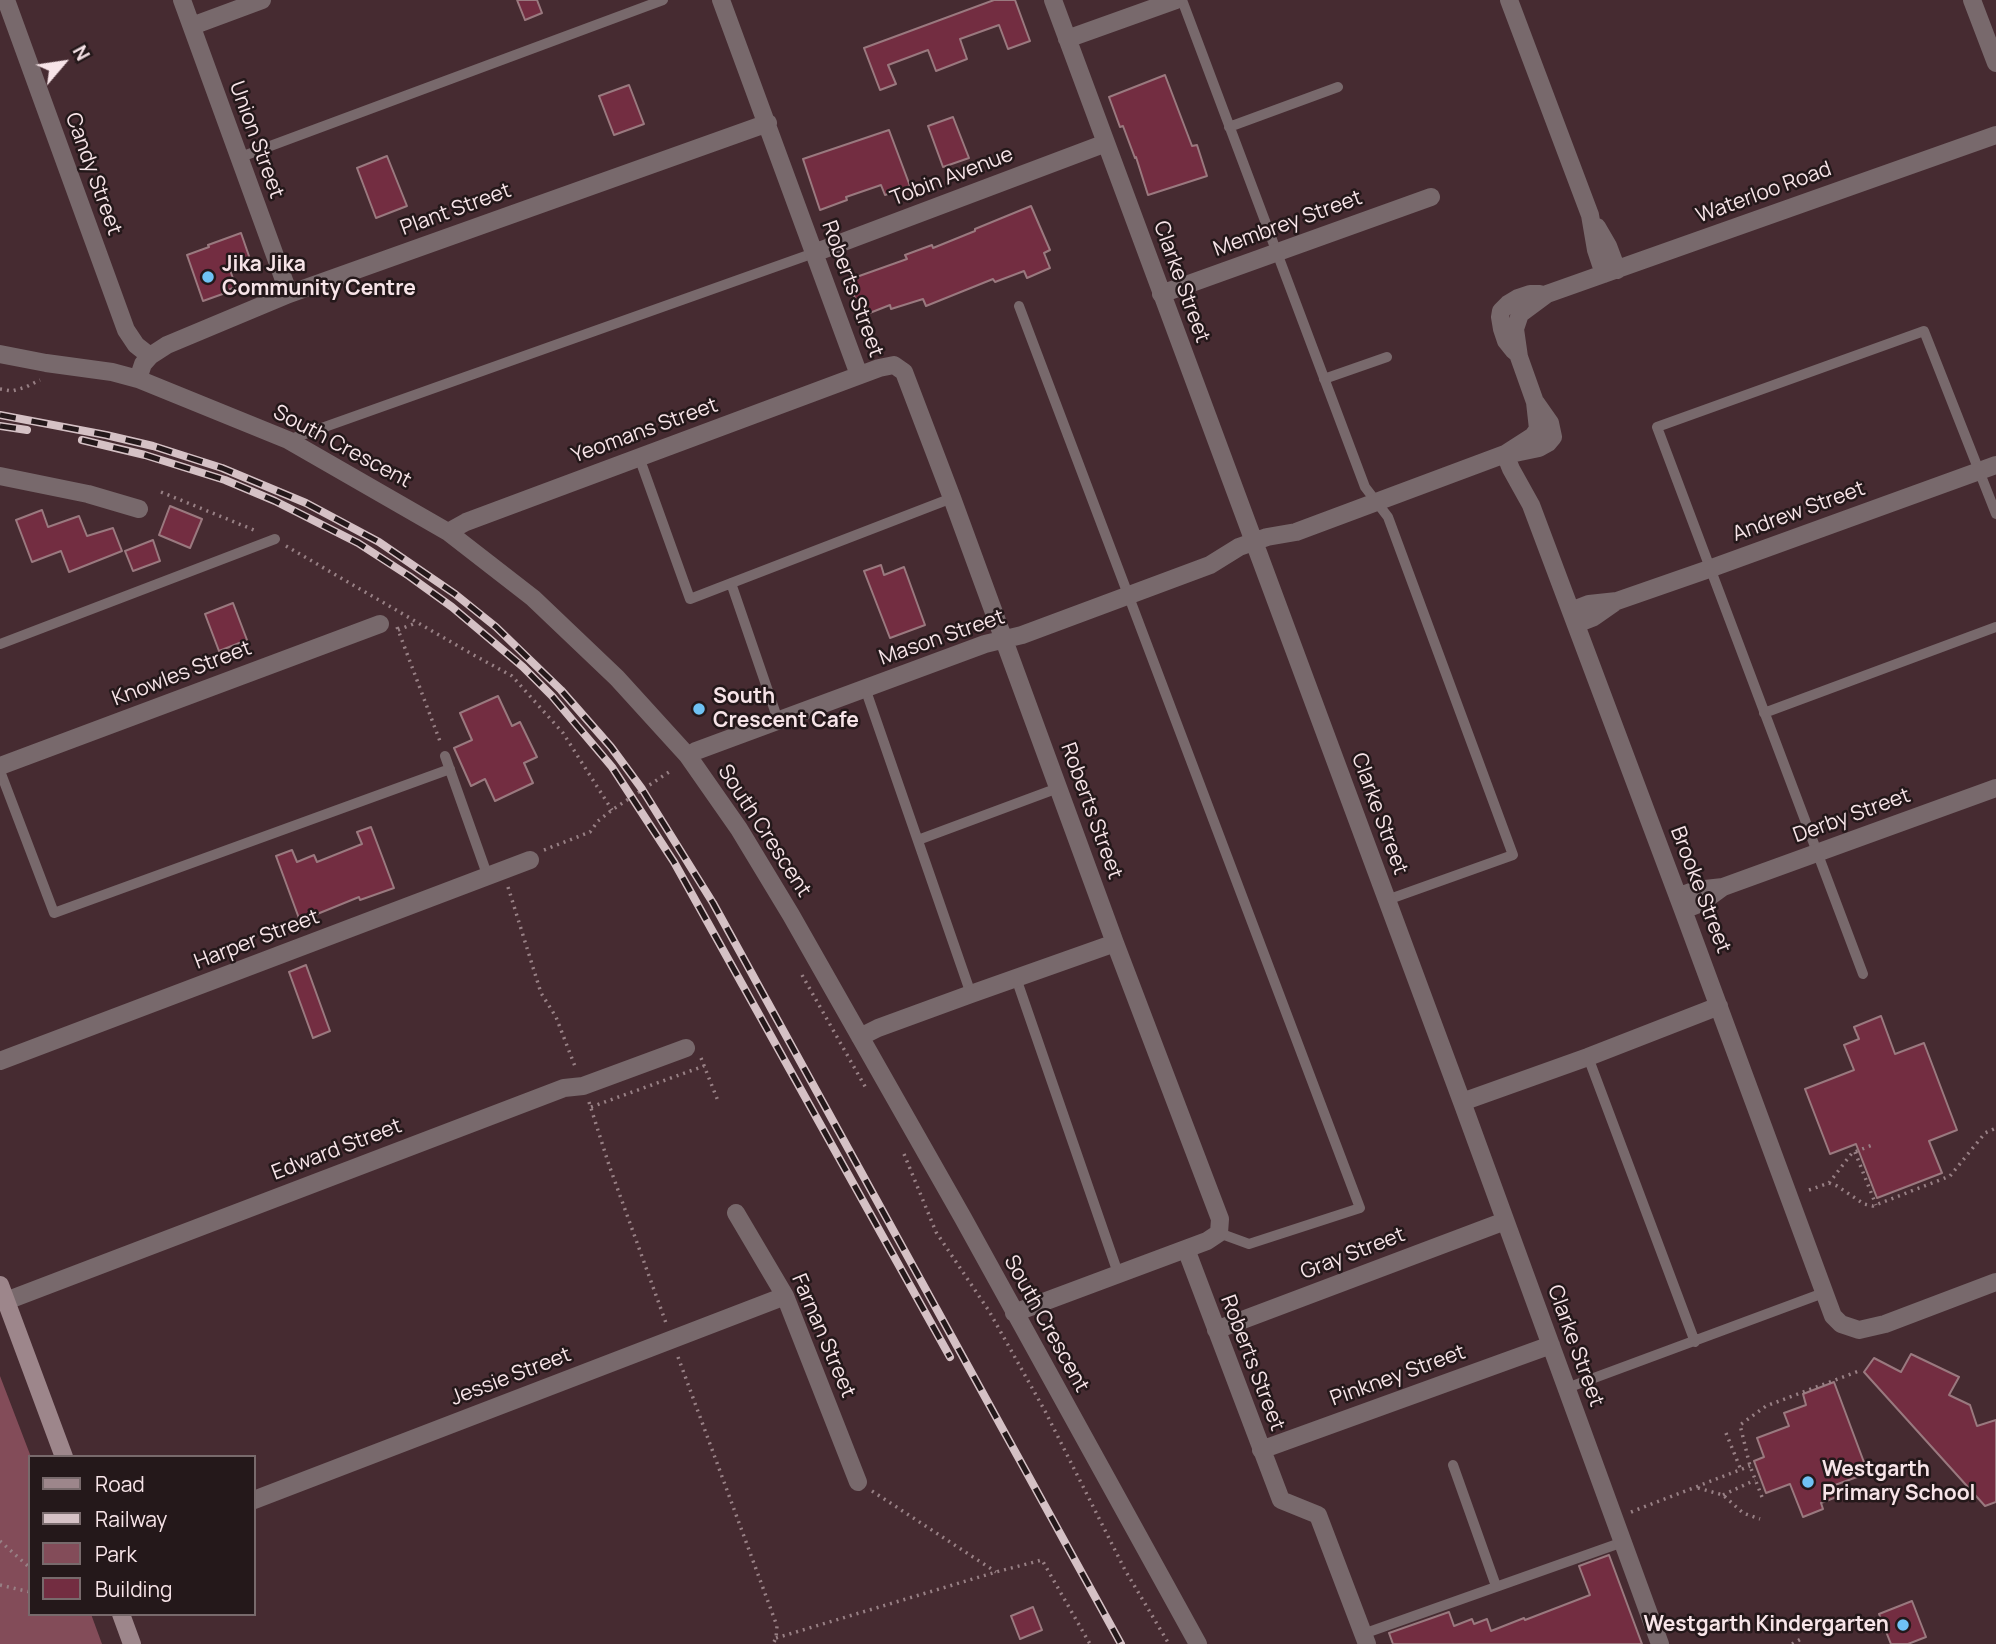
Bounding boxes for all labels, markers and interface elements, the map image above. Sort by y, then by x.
north arrow [28,28,98,98]
text: N [67,41,96,65]
street label: Union Street [223,78,289,202]
street label: Candy Street [59,109,127,239]
street label: Tobin Avenue [887,142,1017,212]
street label: Waterloo Road [1693,157,1835,229]
street label: Plant Street [397,178,515,242]
street label: Membrey Street [1210,185,1366,263]
street label: Roberts Street [816,217,888,361]
street label: Clarke Street [1147,218,1215,346]
place label: Jika Jika Community Centre [222,252,416,302]
marker: Jika Jika Community Centre [200,269,216,285]
street label: Yeomans Street [569,393,721,469]
street label: South Crescent [269,400,415,494]
street label: Andrew Street [1729,476,1869,548]
street label: Mason Street [876,605,1008,671]
street label: Knowles Street [109,636,255,712]
place label: South Crescent Cafe [713,684,859,734]
marker: South Crescent Cafe [691,701,707,717]
street label: Roberts Street [1055,739,1127,883]
street label: Clarke Street [1345,750,1413,878]
street label: South Crescent [712,760,816,902]
street label: Derby Street [1790,783,1914,849]
street label: Brooke Street [1664,823,1736,957]
street label: Harper Street [191,905,323,975]
street label: Edward Street [268,1114,406,1186]
street label: Gray Street [1297,1223,1409,1285]
street label: South Crescent [998,1251,1094,1397]
street label: Farnan Street [786,1270,860,1402]
street label: Clarke Street [1541,1282,1609,1410]
street label: Roberts Street [1215,1292,1289,1434]
street label: Pinkney Street [1327,1340,1469,1412]
street label: Jessie Street [447,1342,575,1412]
legend [28,1455,256,1616]
place label: Westgarth Primary School [1822,1457,1976,1507]
text: Road [95,1470,145,1498]
marker: Westgarth Primary School [1800,1474,1816,1490]
text: Railway [95,1505,167,1533]
text: Park [95,1540,137,1568]
text: Building [95,1575,172,1603]
place label: Westgarth Kindergarten [1643,1612,1889,1638]
marker: Westgarth Kindergarten [1895,1617,1911,1633]

